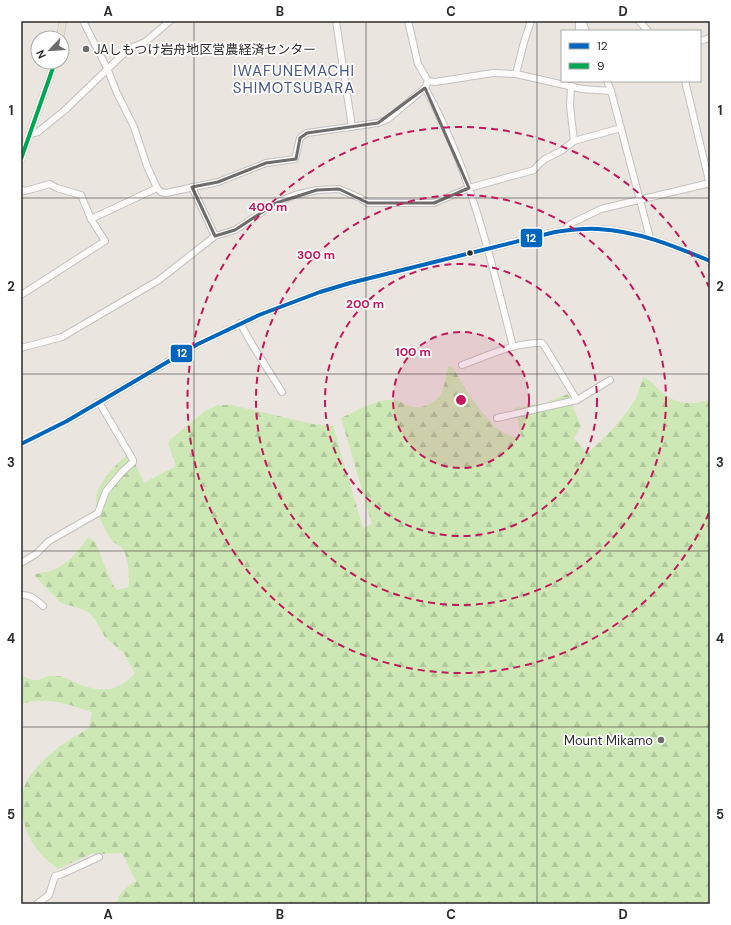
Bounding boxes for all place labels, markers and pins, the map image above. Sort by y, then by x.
place label: JAしもつけ岩舟地区営農経済センター [94,41,316,58]
marker: JAしもつけ岩舟地区営農経済センター [81,44,91,54]
unlabelled marker [465,248,475,258]
centre of rings [454,393,468,407]
place label: Mount Mikamo [564,732,653,749]
marker: Mount Mikamo [656,735,666,745]

